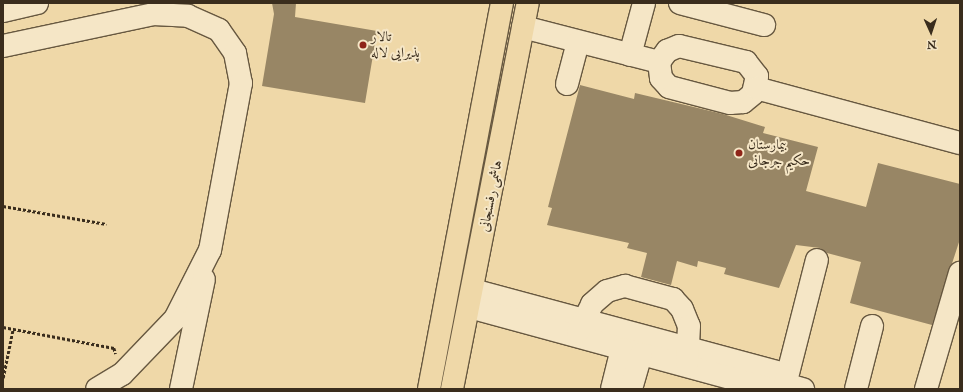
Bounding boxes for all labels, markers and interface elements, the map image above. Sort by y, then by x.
north arrow [911,12,951,52]
place label: تالار پذیرایی لاله [371,29,420,62]
text: N [927,37,937,51]
marker: تالار پذیرایی لاله [358,40,368,50]
place label: بیمارستان حکیم جرجانی [748,137,810,170]
marker: بیمارستان حکیم جرجانی [733,147,745,159]
street label: هاشمی رفسنجانی [476,159,506,233]

